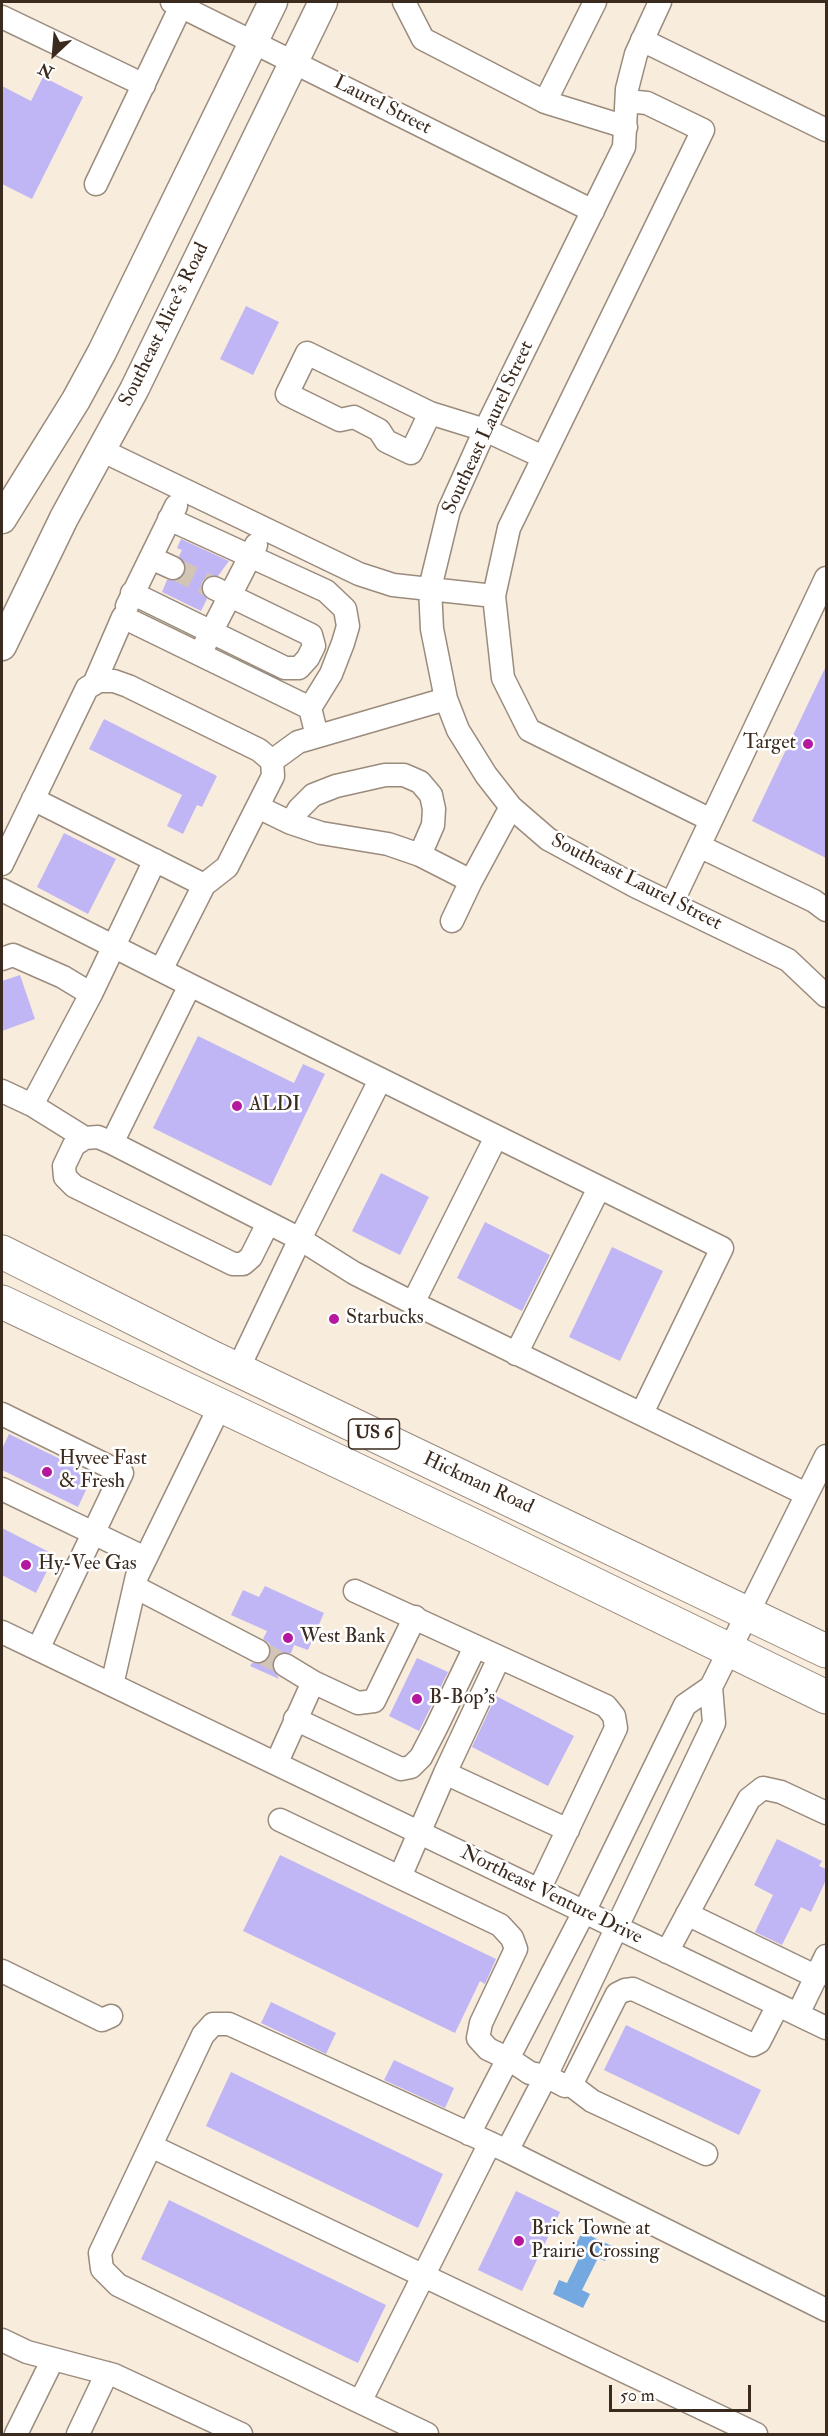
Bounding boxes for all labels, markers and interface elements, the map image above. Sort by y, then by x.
north arrow [24,24,84,84]
text: N [35,58,57,82]
street label: Laurel Street [329,71,435,141]
street label: Southeast Alice's Road [115,239,215,411]
street label: Southeast Laurel Street [438,338,540,518]
place label: Target [743,732,796,756]
marker: Target [801,737,815,751]
street label: Southeast Laurel Street [547,830,725,936]
place label: ALDI [249,1094,300,1118]
marker: ALDI [230,1099,244,1113]
place label: Starbucks [346,1307,424,1331]
marker: Starbucks [327,1312,341,1326]
road number: US 6 [348,1419,400,1449]
place label: Hyvee Fast & Fresh [59,1448,147,1495]
street label: Hickman Road [419,1448,537,1520]
marker: Hyvee Fast & Fresh [40,1465,54,1479]
place label: Hy-Vee Gas [38,1553,137,1577]
marker: Hy-Vee Gas [19,1558,33,1572]
place label: West Bank [300,1626,386,1650]
marker: West Bank [281,1631,295,1645]
place label: B-Bop's [429,1687,495,1711]
marker: B-Bop's [410,1692,424,1706]
street label: Northeast Venture Drive [456,1842,646,1950]
place label: Brick Towne at Prairie Crossing [531,2218,659,2265]
marker: Brick Towne at Prairie Crossing [512,2234,526,2248]
scale bar [612,2373,754,2411]
text: 50 m [620,2384,655,2407]

